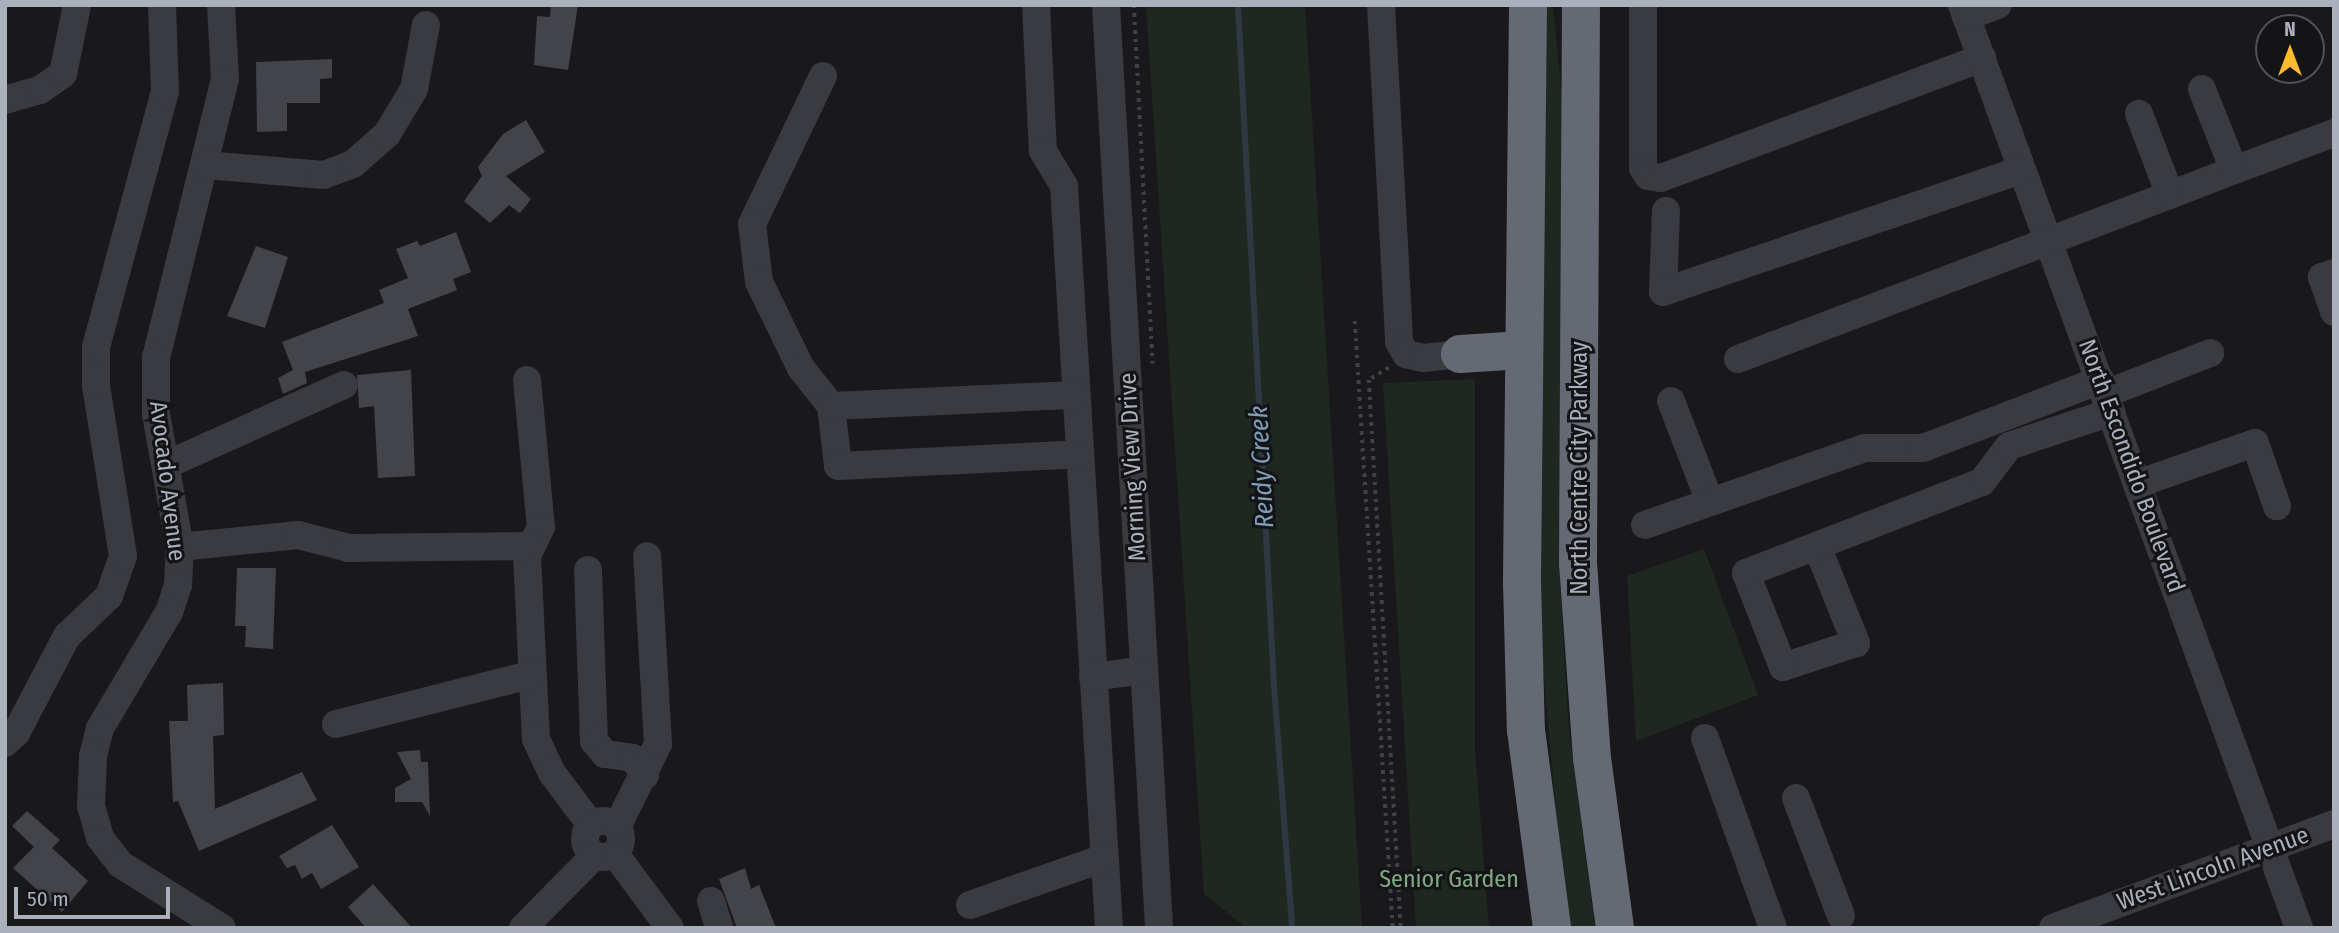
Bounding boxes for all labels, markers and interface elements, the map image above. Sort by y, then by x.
north arrow [2255,14,2325,84]
text: N [2284,18,2296,41]
street label: North Escondido Boulevard [2072,336,2190,596]
street label: North Centre City Parkway [1566,341,1594,595]
street label: Morning View Drive [1114,372,1152,562]
street label: Avocado Avenue [143,399,191,563]
water label: Reidy Creek [1243,405,1281,529]
street label: West Lincoln Avenue [2113,821,2313,917]
park label: Senior Garden [1379,866,1519,894]
scale bar [18,874,173,918]
text: 50 m [27,886,69,912]

